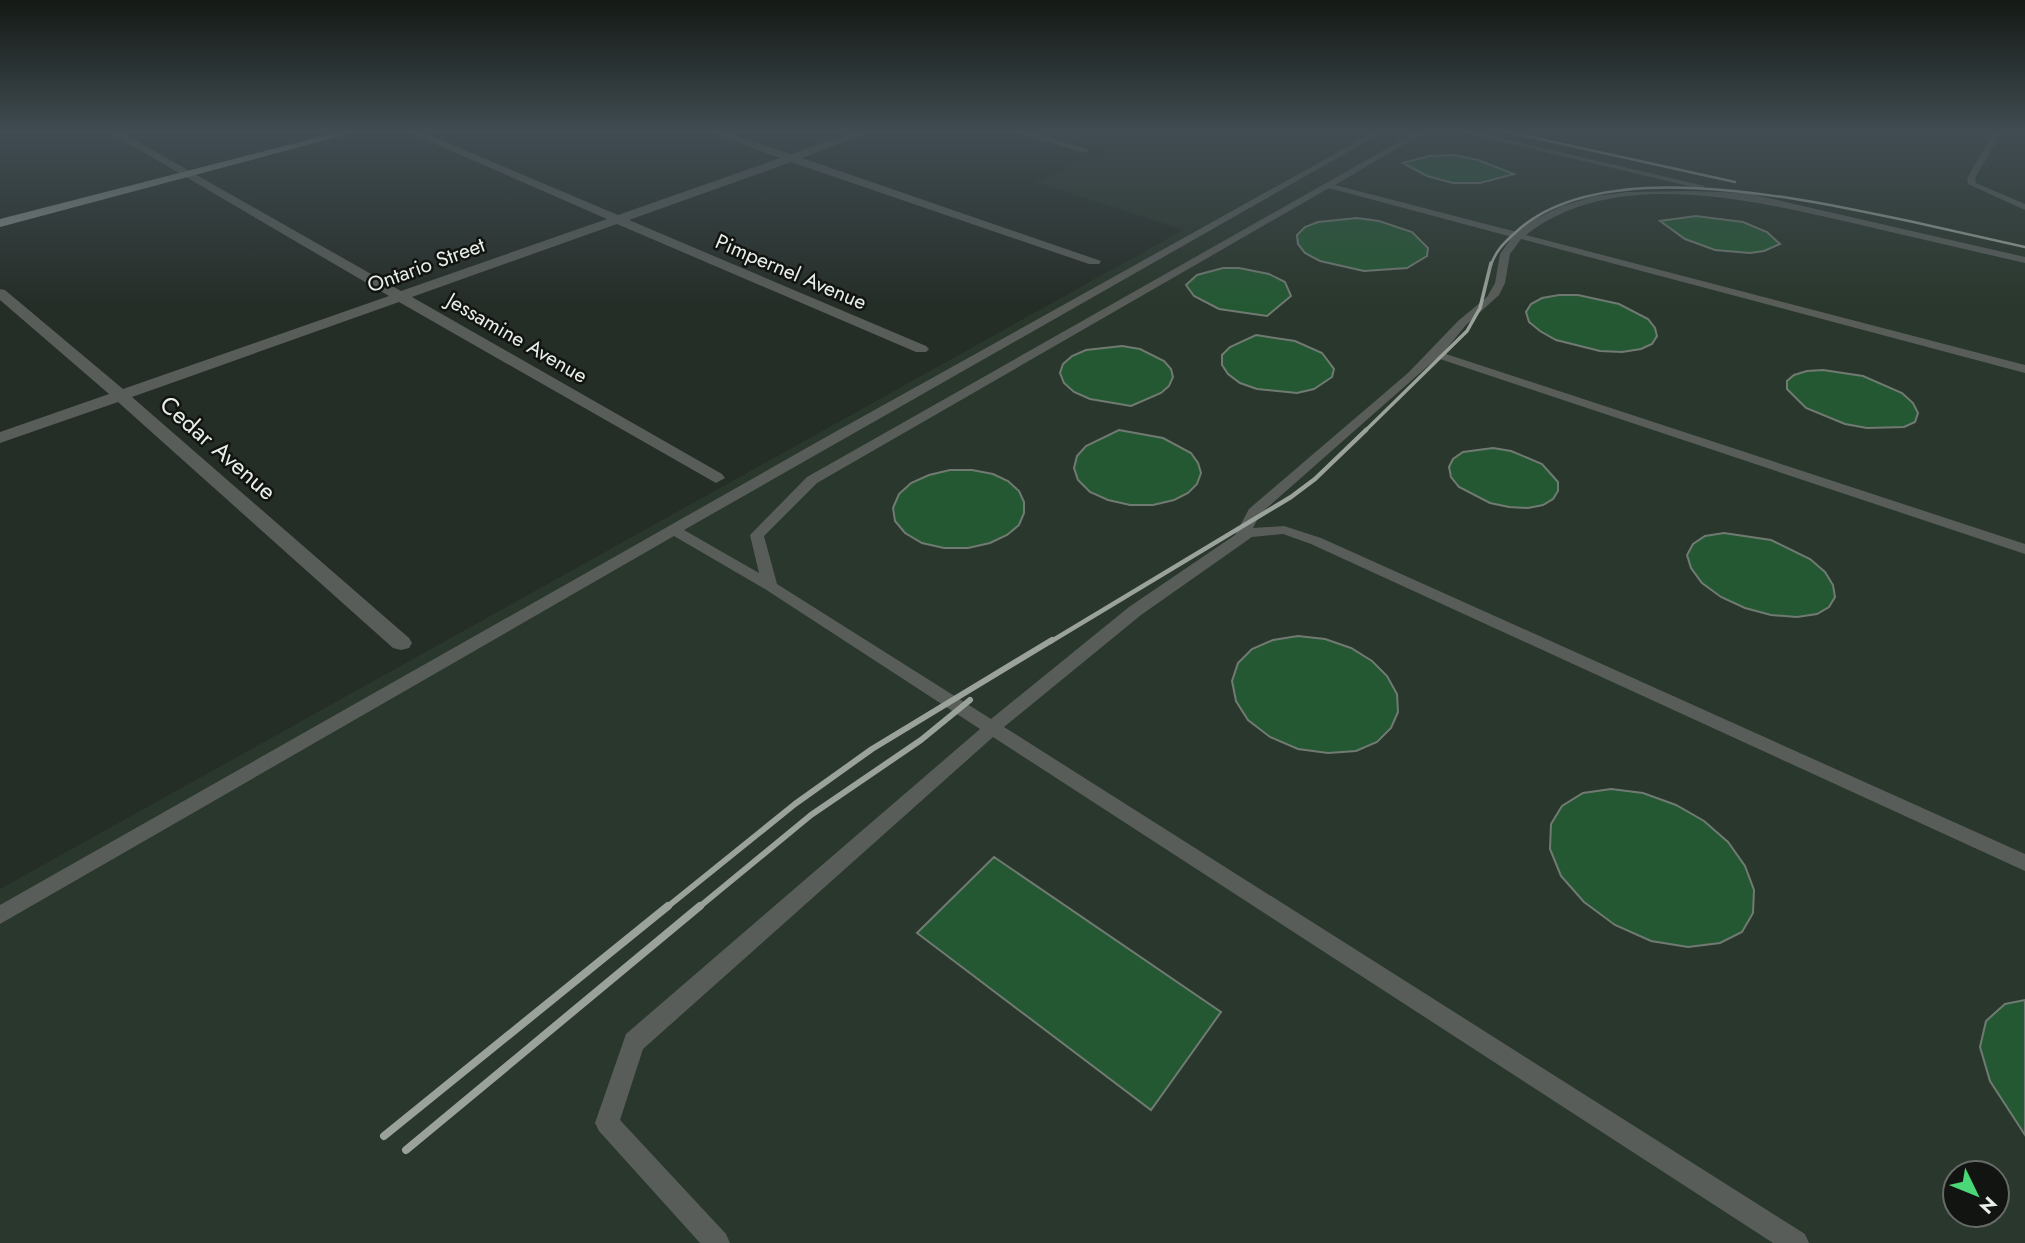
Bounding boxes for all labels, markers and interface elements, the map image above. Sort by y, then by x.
street label: Pimpernel Avenue [711,227,871,317]
street label: Ontario Street [363,230,489,300]
street label: Jessamine Avenue [438,284,593,391]
street label: Cedar Avenue [152,387,284,508]
north arrow [1941,1159,2011,1229]
text: N [1973,1191,2003,1220]

